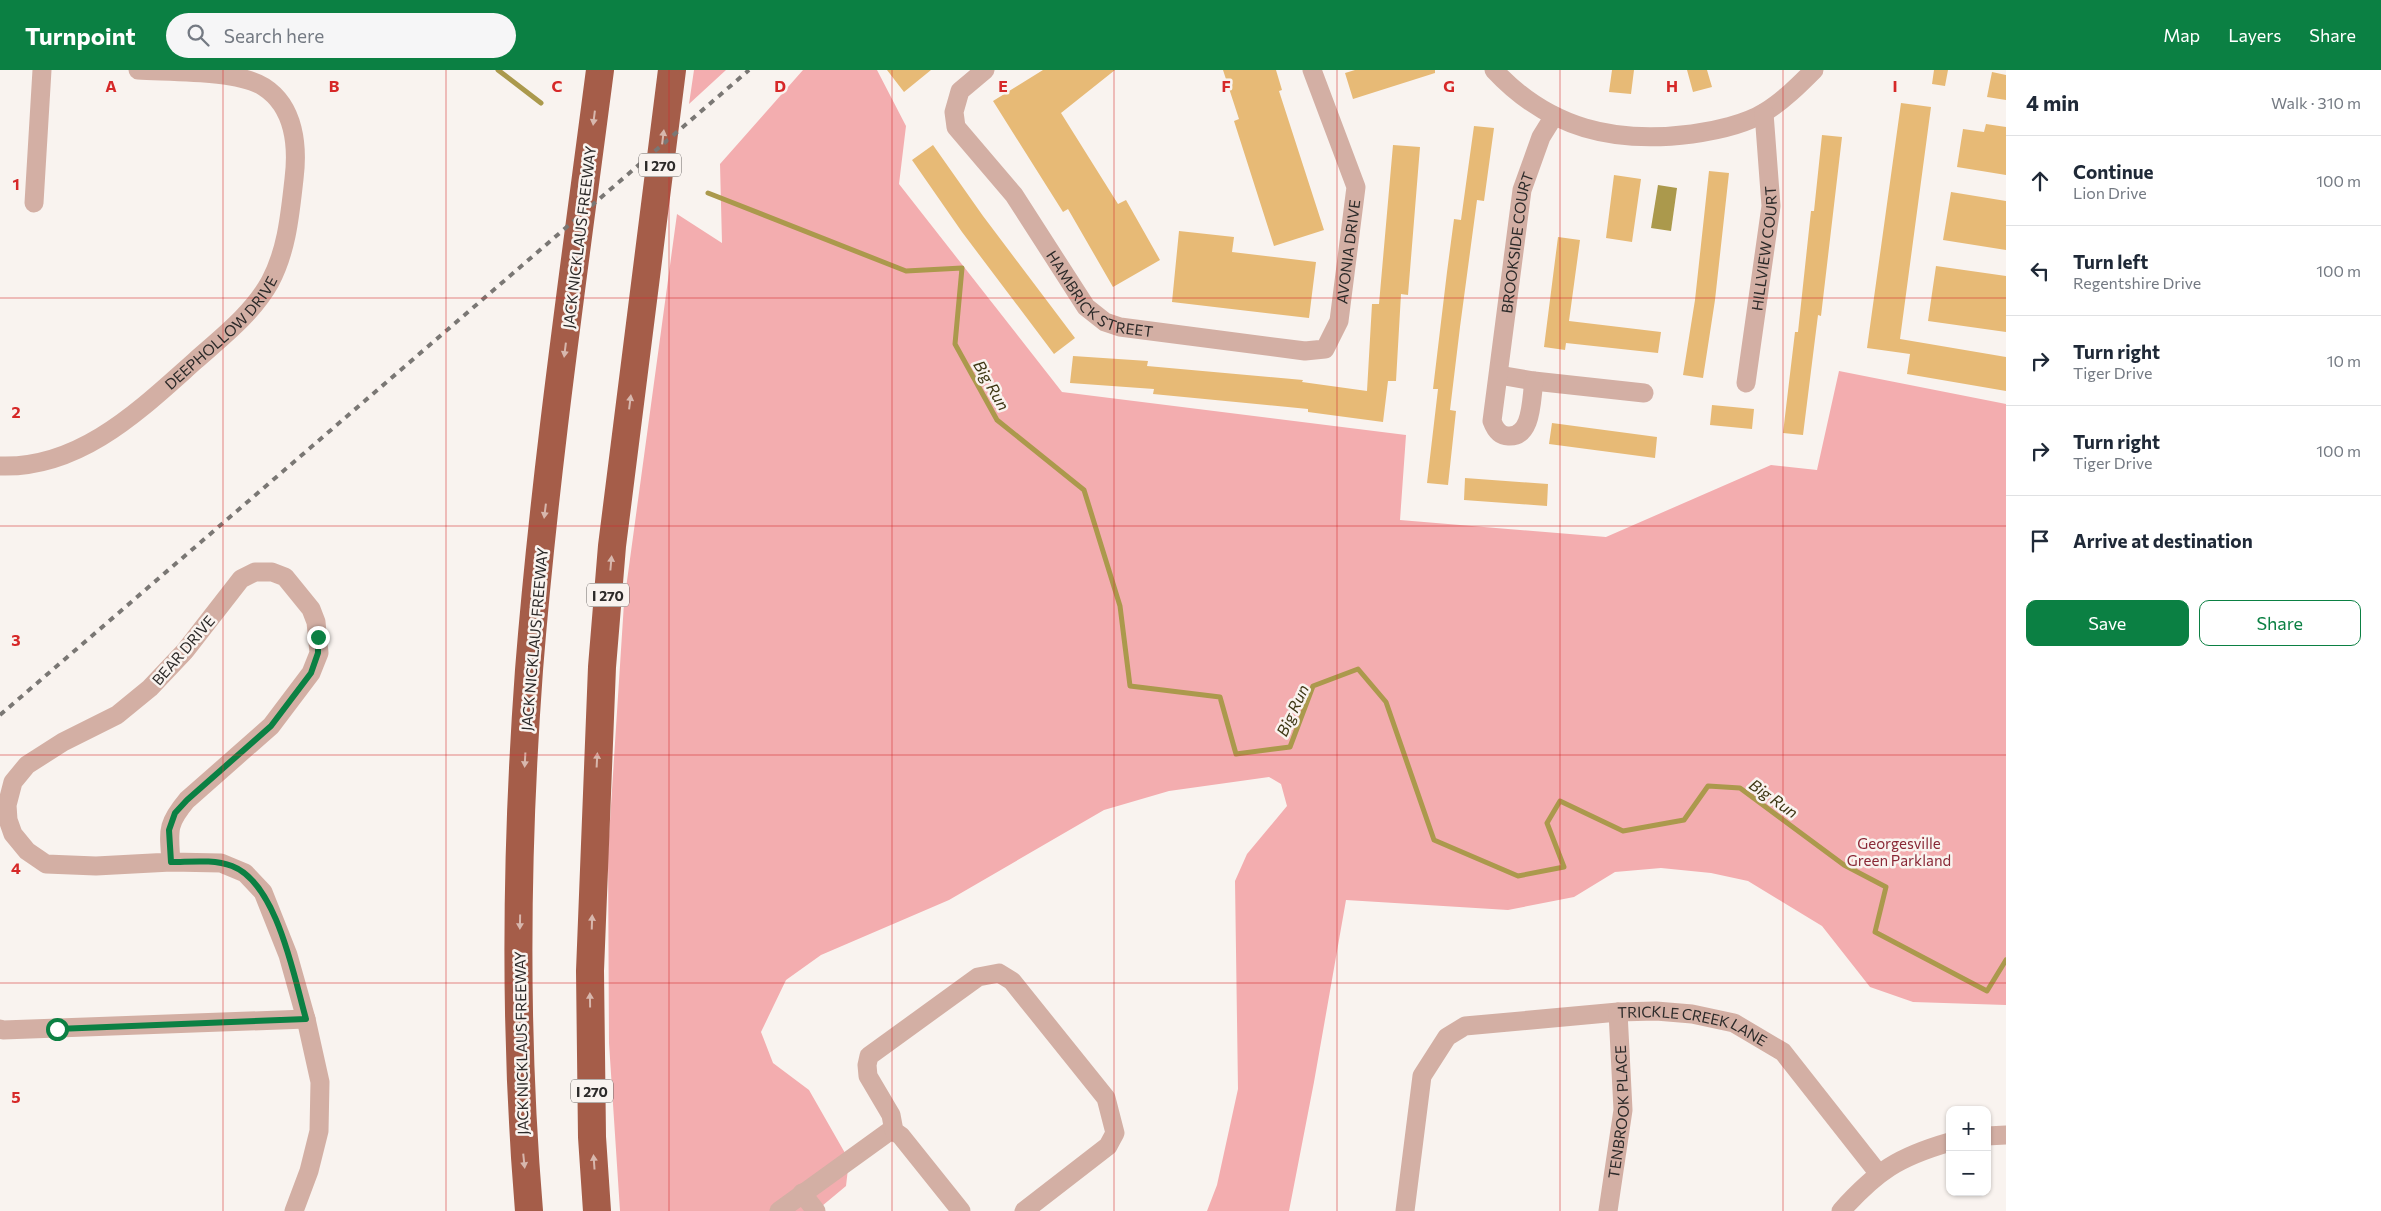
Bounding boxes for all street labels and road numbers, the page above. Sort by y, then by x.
street label: JACK NICKLAUS FREEWAY [559,144,599,329]
road number: I 270 [639,154,681,176]
street label: BROOKSIDE COURT [1497,169,1537,314]
street label: HILLVIEW COURT [1747,185,1780,312]
street label: AVONIA DRIVE [1332,198,1363,305]
street label: HAMBRICK STREET [1043,247,1155,340]
street label: DEEPHOLLOW DRIVE [161,273,281,393]
street label: JACK NICKLAUS FREEWAY [517,546,551,731]
road number: I 270 [587,584,629,606]
street label: BEAR DRIVE [148,611,218,688]
street label: JACK NICKLAUS FREEWAY [510,951,532,1135]
street label: TRICKLE CREEK LANE [1617,1002,1771,1050]
street label: TENBROOK PLACE [1604,1045,1633,1180]
road number: I 270 [571,1079,613,1102]

